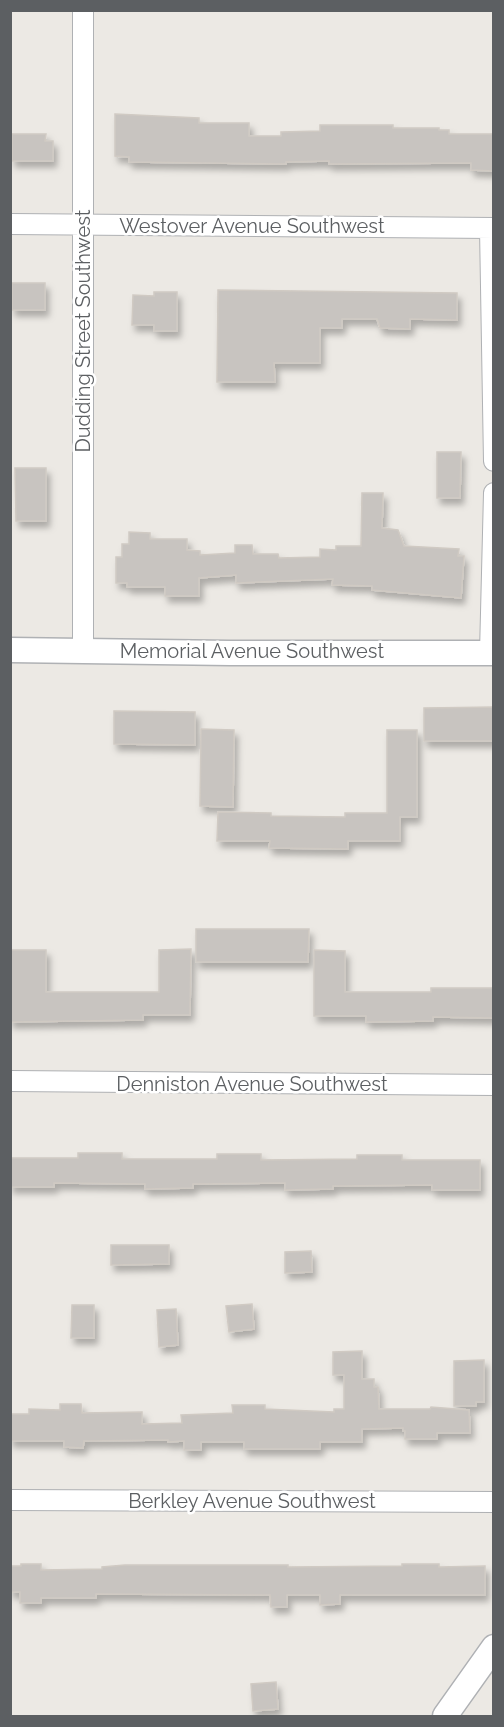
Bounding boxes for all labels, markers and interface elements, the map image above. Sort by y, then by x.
street label: Dudding Street Southwest [71,209,95,453]
street label: Westover Avenue Southwest [119,214,385,238]
street label: Memorial Avenue Southwest [120,639,384,663]
street label: Denniston Avenue Southwest [116,1072,388,1096]
street label: Berkley Avenue Southwest [128,1489,376,1513]

